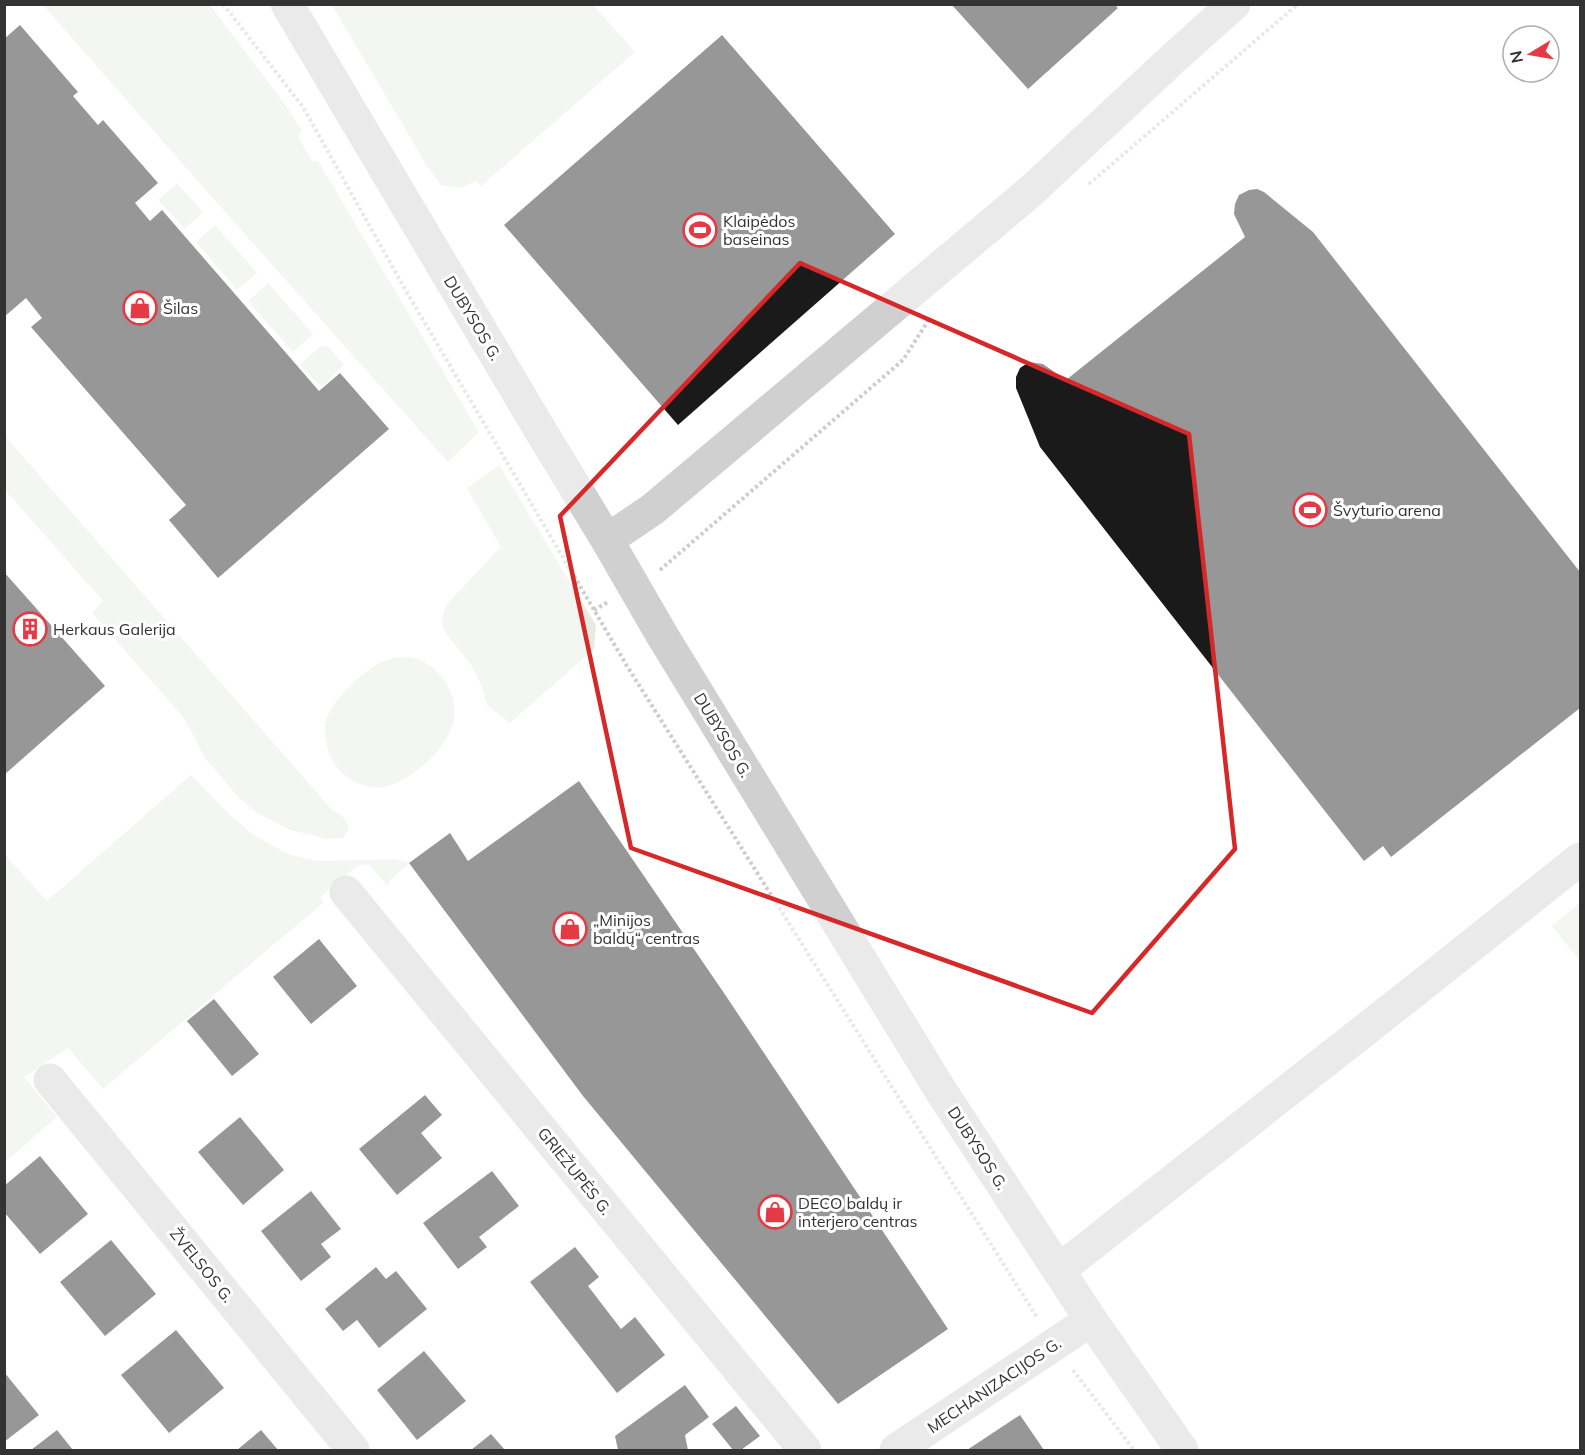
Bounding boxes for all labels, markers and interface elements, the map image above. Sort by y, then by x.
north arrow [1501,24,1561,84]
text: N [1505,49,1527,65]
place label: Klaipėdos baseinas [723,211,795,249]
sports icon: Klaipėdos baseinas [682,212,718,248]
street label: DUBYSOS G. [440,272,506,364]
shop icon: Šilas [122,290,158,326]
place label: Šilas [163,298,198,318]
sports icon: Švyturio arena [1292,492,1328,528]
place label: Švyturio arena [1333,500,1441,520]
building icon: Herkaus Galerija [12,611,48,647]
place label: Herkaus Galerija [53,619,176,639]
street label: DUBYSOS G. [690,689,756,781]
place label: „Minijos baldų“ centras [593,910,700,948]
shop icon: „Minijos baldų“ centras [552,911,588,947]
street label: DUBYSOS G. [944,1103,1012,1193]
street label: GRIEŽUPĖS G. [534,1123,616,1219]
place label: DECO baldų ir interjero centras [798,1193,918,1231]
shop icon: DECO baldų ir interjero centras [757,1194,793,1230]
street label: ŽVELSOS G. [166,1224,238,1306]
street label: MECHANIZACIJOS G. [923,1333,1065,1437]

